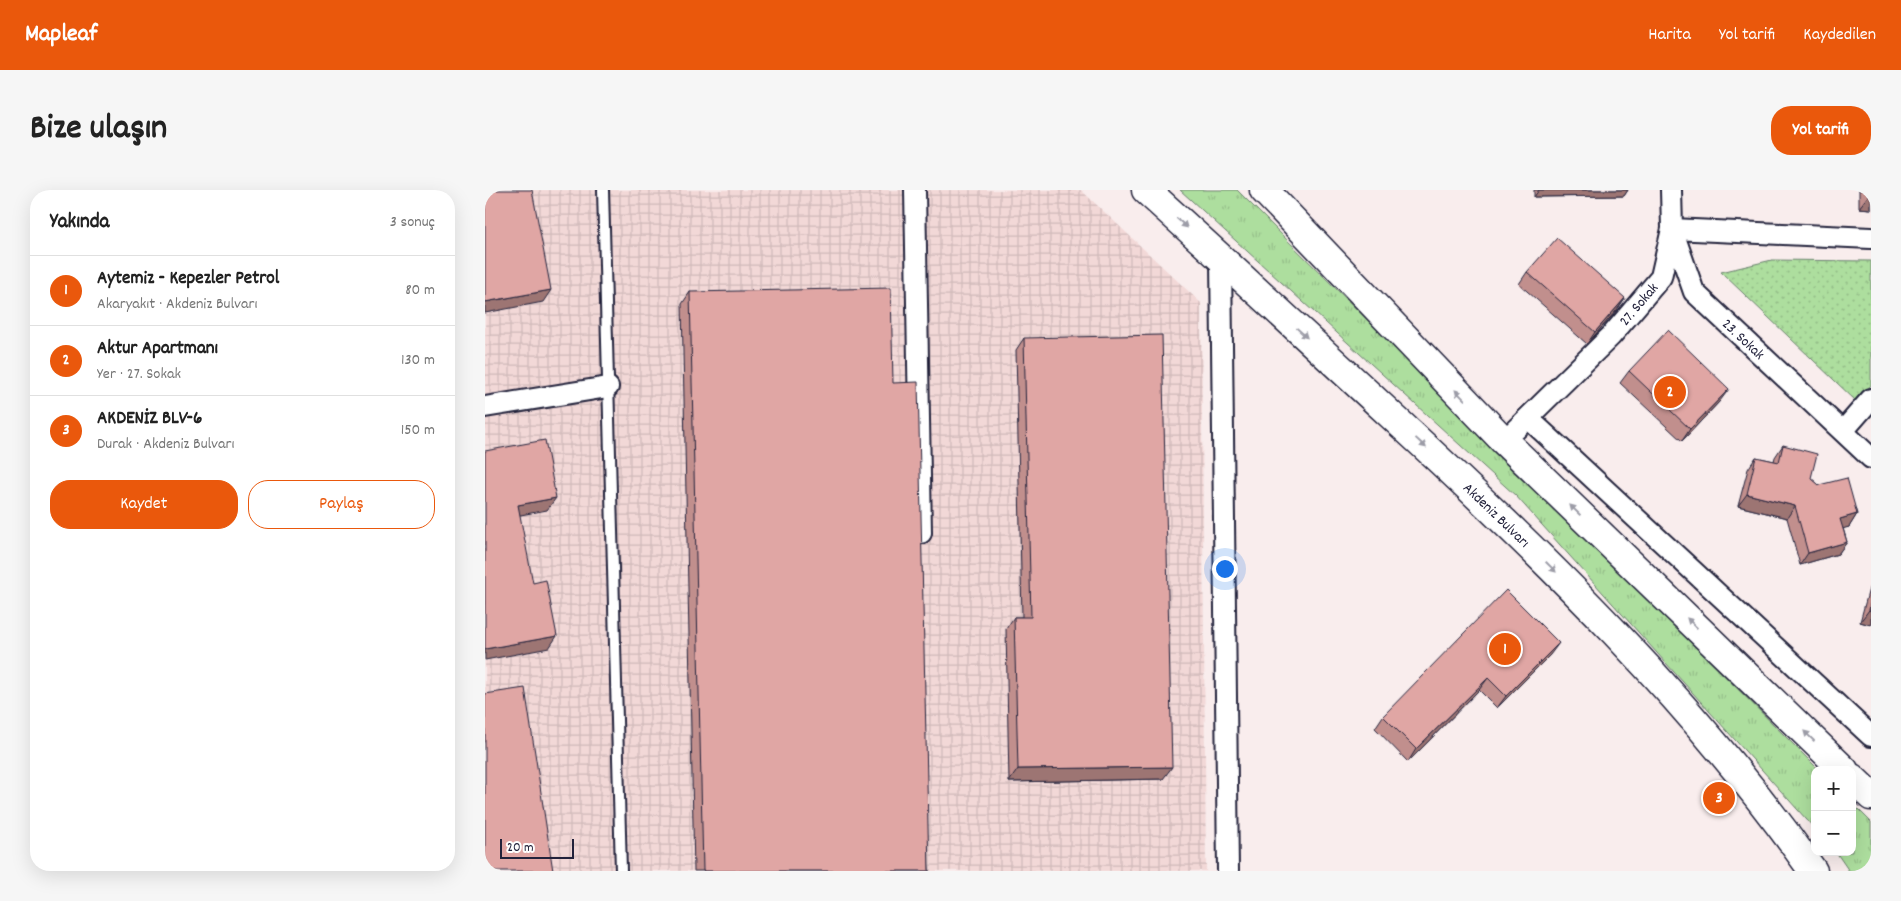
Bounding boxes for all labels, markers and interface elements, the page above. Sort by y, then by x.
text: Mapleaf [25,18,97,52]
text: Harita [1648,23,1691,48]
text: Yol tarifi [1719,23,1775,48]
text: Kaydedilen [1803,23,1876,48]
text: Bize ulaşın [30,105,167,155]
button: Yol tarifi [1771,106,1871,155]
text: Yakında [50,208,109,238]
text: 3 sonuç [390,211,435,234]
one-way arrow [1175,217,1187,229]
text: Aytemiz - Kepezler Petrol [97,266,279,293]
text: 1 [64,279,68,302]
text: 80 m [405,279,435,302]
street label: 27. Sokak [1615,279,1665,332]
text: Akaryakıt · Akdeniz Bulvarı [97,293,257,316]
street label: 23. Sokak [1716,314,1769,366]
one-way arrow [1295,327,1307,339]
text: Aktur Apartmanı [97,336,218,363]
text: 2 [63,349,70,372]
text: 130 m [401,349,435,372]
text: Yer · 27. Sokak [97,363,181,386]
pin: 2 [1654,373,1686,411]
one-way arrow [1454,389,1466,401]
text: AKDENİZ BLV-6 [97,406,202,433]
text: 3 [62,419,70,442]
text: 150 m [401,419,435,442]
text: Durak · Akdeniz Bulvarı [97,433,234,456]
one-way arrow [1415,437,1427,449]
street label: Akdeniz Bulvarı [1457,478,1534,554]
button: Kaydet [50,480,238,529]
button: Paylaş [248,480,435,529]
one-way arrow [1569,504,1581,516]
your location [1212,556,1238,582]
one-way arrow [1545,561,1557,573]
one-way arrow [1686,617,1698,629]
pin: 1 [1489,630,1521,668]
one-way arrow [1803,730,1815,742]
map controls [1811,766,1856,856]
button: + [1811,766,1856,811]
pin: 3 [1703,779,1735,817]
button: − [1811,811,1856,856]
scale bar [500,836,574,859]
text: 20 m [507,838,534,858]

